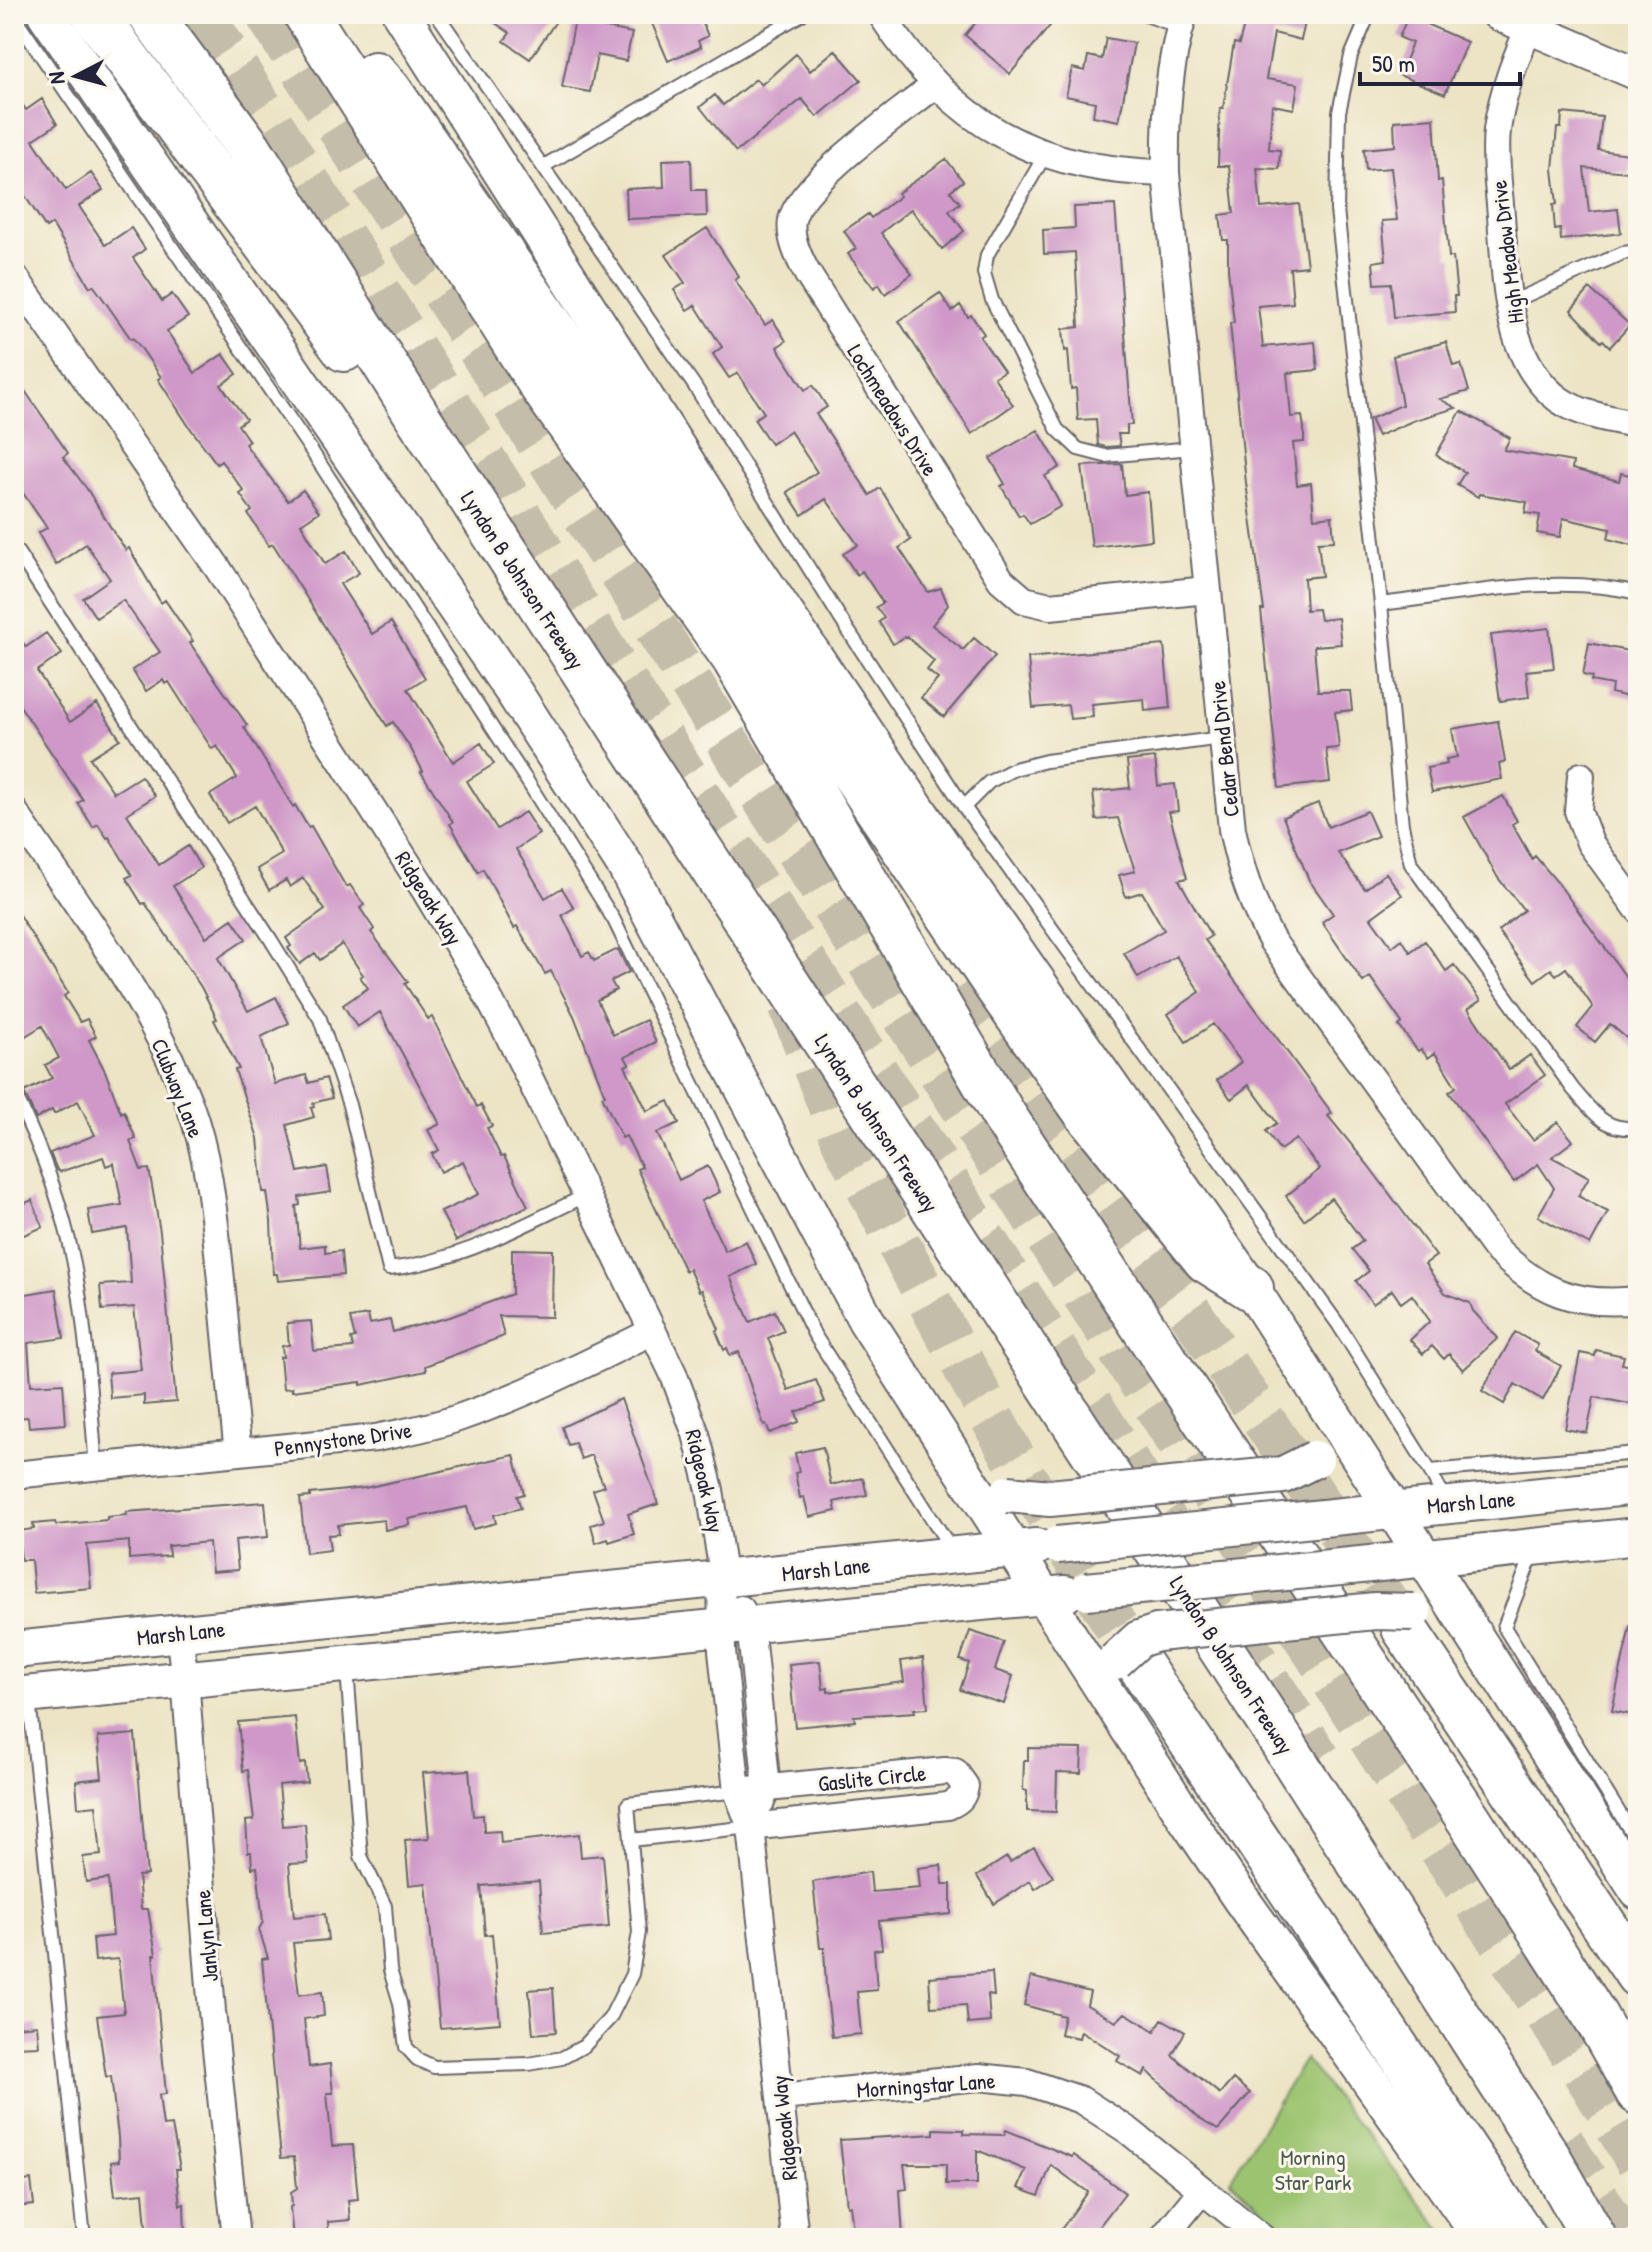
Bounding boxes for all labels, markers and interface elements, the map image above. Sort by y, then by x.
north arrow [36,36,116,116]
scale bar [1360,36,1520,86]
text: 50 m [1372,47,1415,79]
text: N [41,70,72,85]
street label: High Meadow Drive [1483,179,1531,325]
street label: Lochmeadows Drive [841,339,946,482]
street label: Lyndon B Johnson Freeway [454,485,592,675]
street label: Cedar Bend Drive [1202,679,1246,818]
street label: Ridgeoak Way [388,845,470,951]
street label: Lyndon B Johnson Freeway [808,1028,946,1218]
street label: Clubway Lane [145,1034,212,1142]
street label: Pennystone Drive [272,1414,414,1463]
street label: Ridgeoak Way [679,1426,731,1536]
street label: Marsh Lane [1426,1483,1517,1521]
street label: Marsh Lane [780,1549,872,1589]
street label: Lyndon B Johnson Freeway [1163,1570,1301,1760]
street label: Marsh Lane [135,1613,227,1653]
street label: Gaslite Circle [817,1757,928,1799]
street label: Janlyn Lane [187,1888,225,1983]
street label: Morningstar Lane [856,2065,996,2105]
street label: Ridgeoak Way [764,2074,804,2182]
park label: Morning Star Park [1275,2142,1351,2197]

